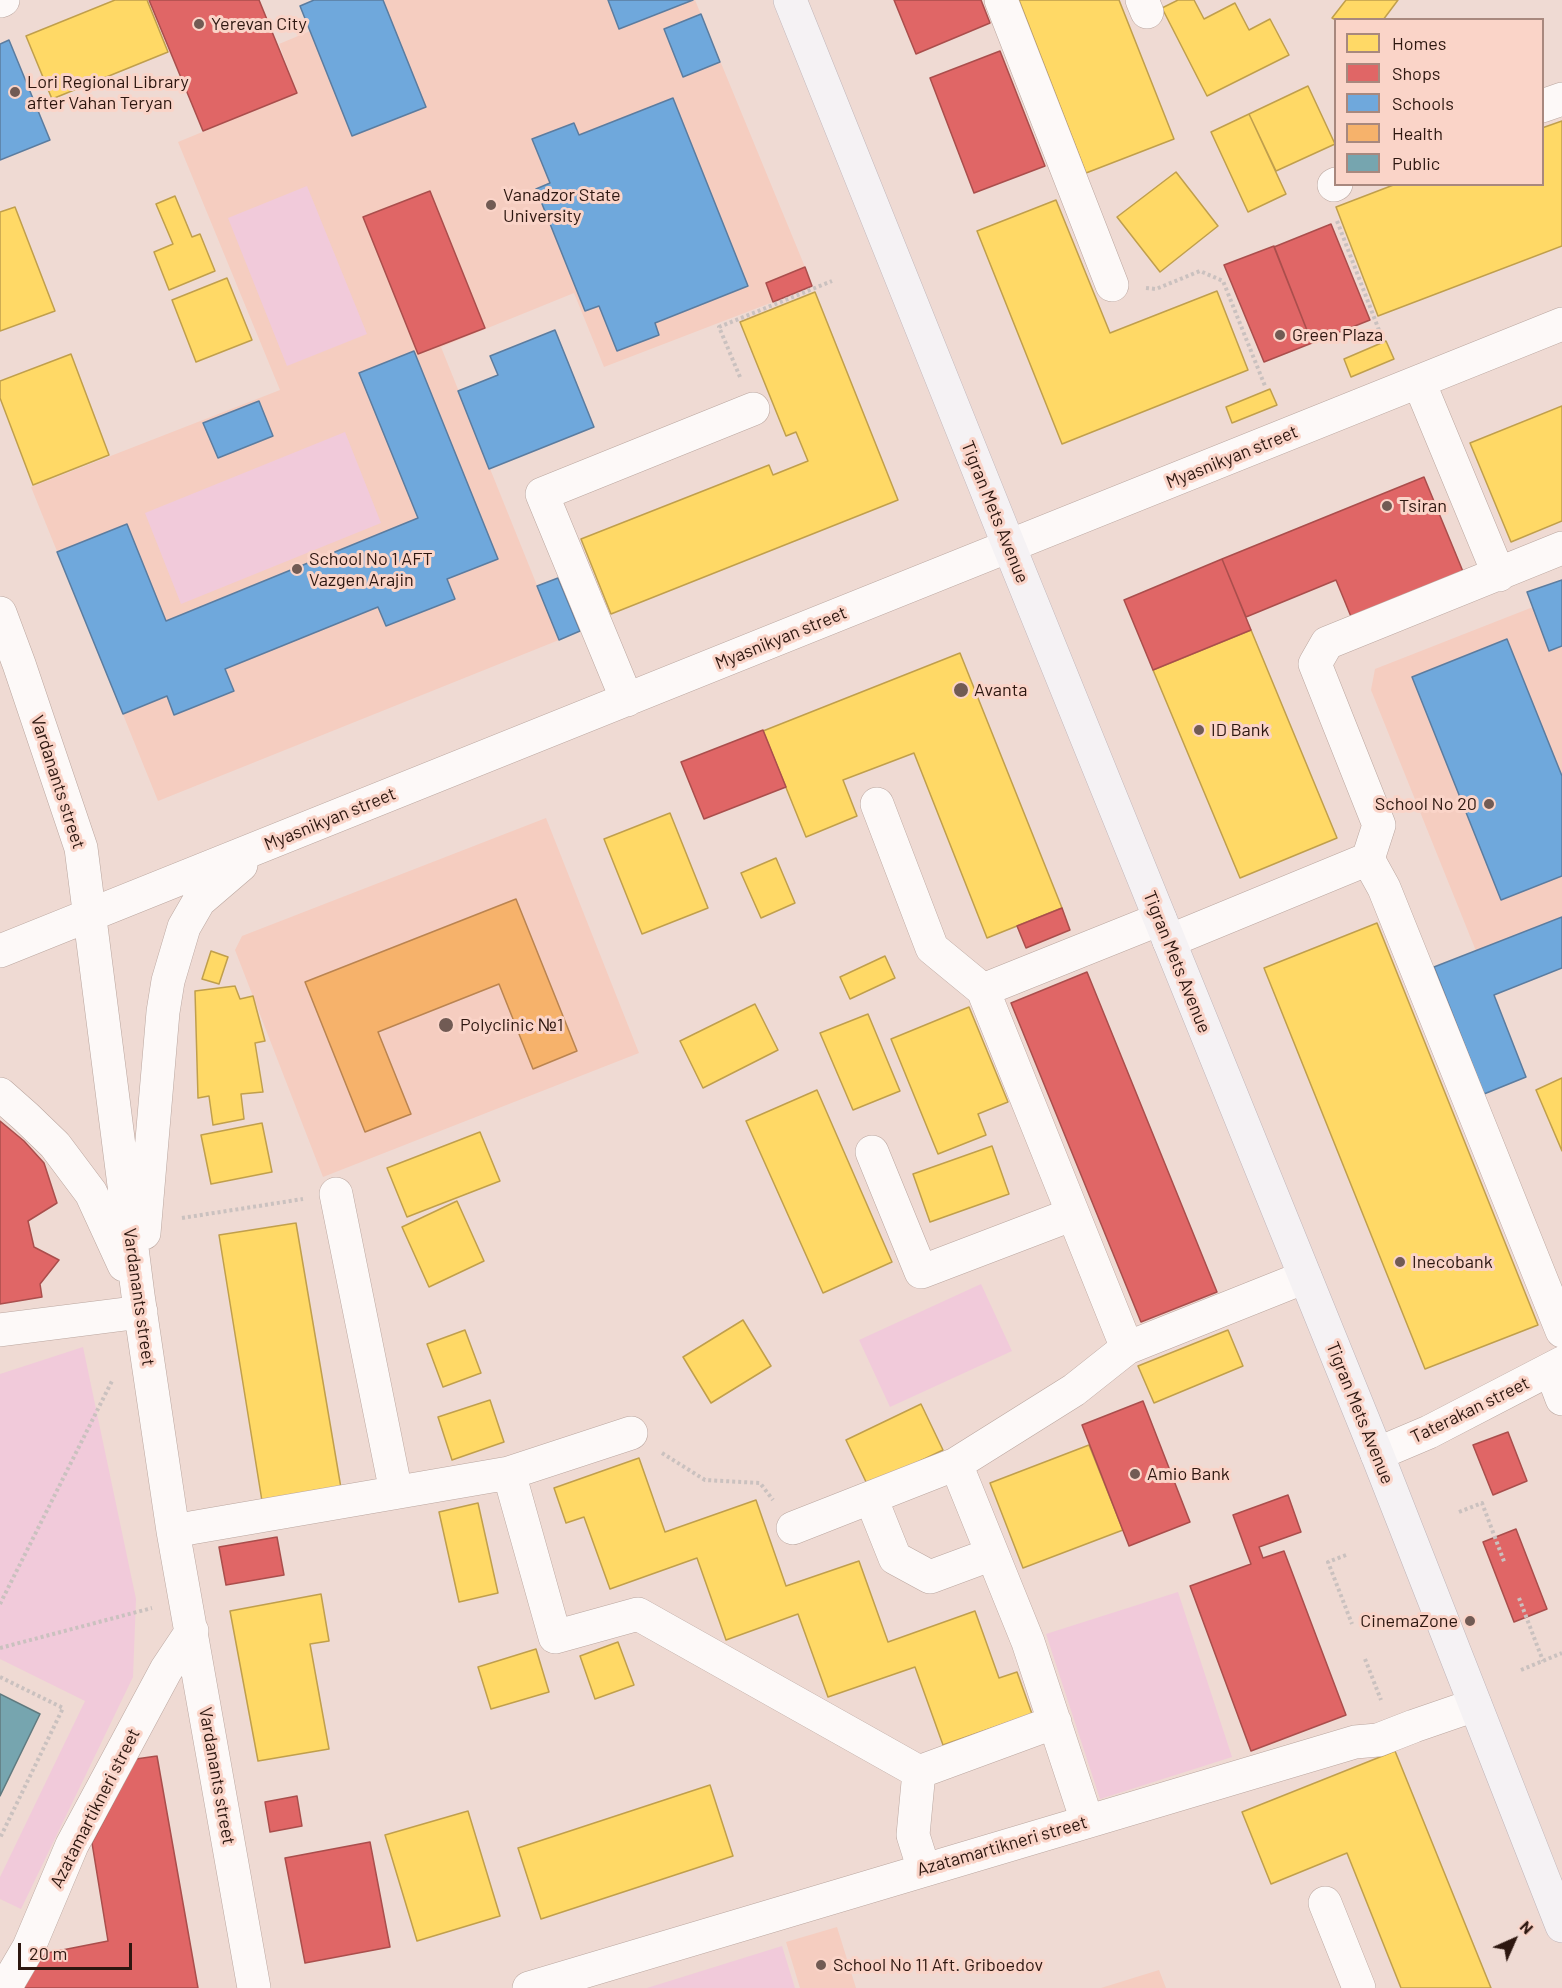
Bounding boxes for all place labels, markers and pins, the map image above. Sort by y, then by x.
place label: Yerevan City [211,13,307,35]
marker: Yerevan City [192,17,206,31]
place label: Lori Regional Library after Vahan Teryan [27,71,189,113]
marker: Lori Regional Library after Vahan Teryan [8,85,22,99]
place label: Vanadzor State University [503,184,621,226]
marker: Vanadzor State University [484,198,498,212]
place label: Green Plaza [1292,324,1383,346]
marker: Green Plaza [1273,328,1287,342]
place label: Tsiran [1399,495,1447,517]
marker: Tsiran [1380,499,1394,513]
place label: School No 1 AFT Vazgen Arajin [309,548,433,590]
marker: School No 1 AFT Vazgen Arajin [290,562,304,576]
place label: Avanta [974,679,1027,701]
marker: Avanta [952,681,970,699]
place label: ID Bank [1211,719,1269,741]
marker: ID Bank [1192,723,1206,737]
place label: School No 20 [1375,793,1477,815]
marker: School No 20 [1482,797,1496,811]
place label: Polyclinic №1 [460,1014,563,1036]
marker: Polyclinic №1 [437,1016,455,1034]
place label: Inecobank [1412,1251,1493,1273]
marker: Inecobank [1393,1255,1407,1269]
place label: Amio Bank [1147,1463,1230,1485]
marker: Amio Bank [1128,1467,1142,1481]
place label: CinemaZone [1360,1610,1458,1632]
marker: CinemaZone [1463,1614,1477,1628]
place label: School No 11 Aft. Griboedov [833,1954,1043,1976]
marker: School No 11 Aft. Griboedov [814,1958,828,1972]

